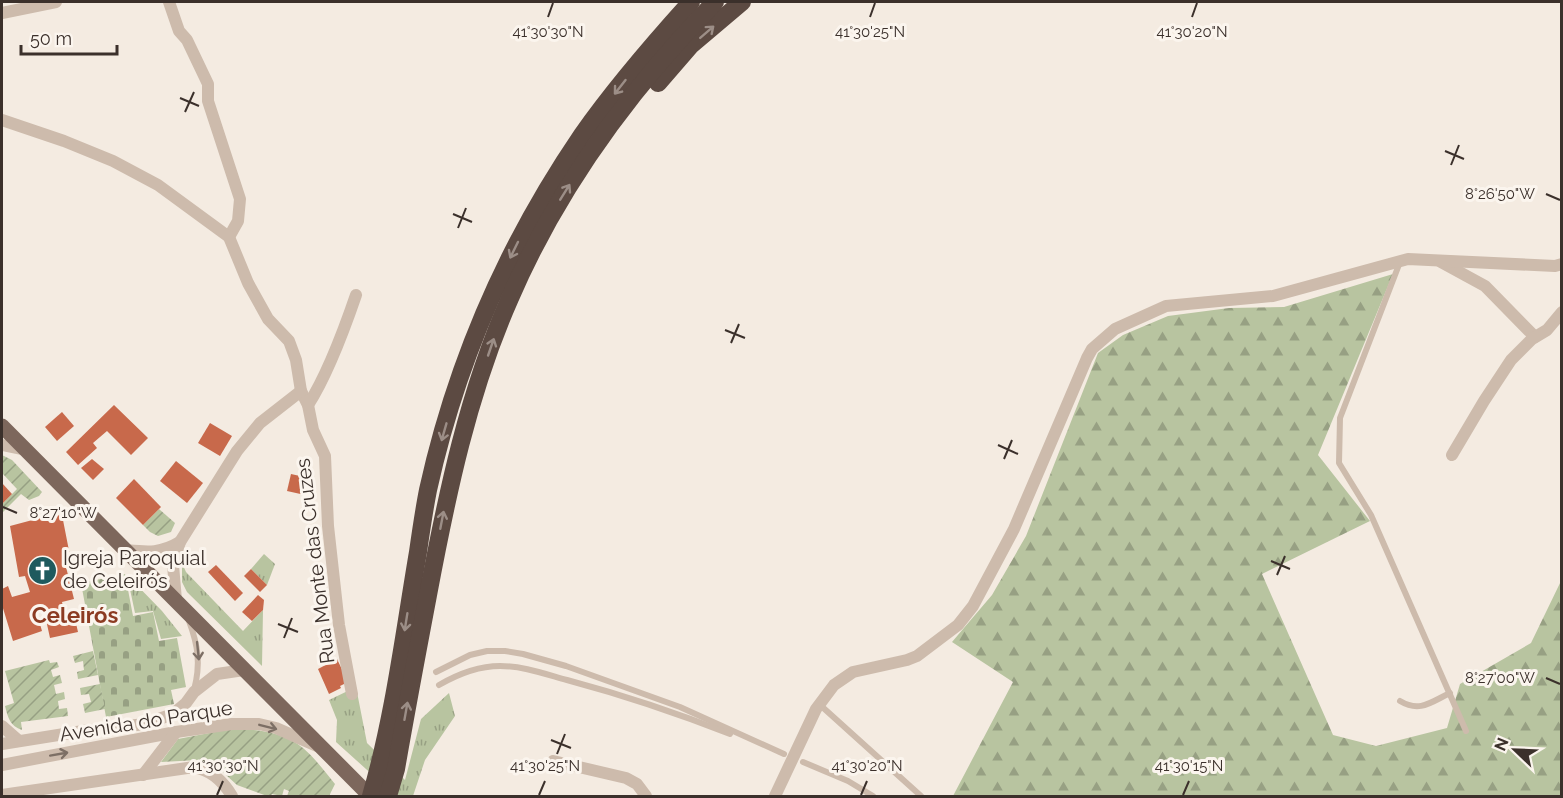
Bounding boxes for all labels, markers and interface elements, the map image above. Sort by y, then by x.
scale bar [21,18,117,56]
text: 41°30'30"N [512,23,584,41]
text: 41°30'25"N [835,23,905,41]
text: 41°30'20"N [1157,23,1227,41]
one-way arrow [699,25,714,39]
text: 50 m [30,28,72,49]
one-way arrow [613,78,626,94]
one-way arrow [560,184,572,201]
text: 8°26'50"W [1465,185,1535,203]
one-way arrow [507,240,519,258]
one-way arrow [487,338,498,357]
one-way arrow [438,422,449,441]
street label: Rua Monte das Cruzes [290,457,340,665]
text: 8°27'10"W [29,504,97,522]
one-way arrow [437,510,448,530]
place label: Igreja Paroquial de Celeirós [63,546,206,593]
church icon: Igreja Paroquial de Celeirós [26,554,58,586]
district label: Celeirós [32,602,118,628]
one-way arrow [400,612,411,632]
one-way arrow [193,641,204,661]
text: 8°27'00"W [1465,669,1535,687]
street label: Avenida do Parque [58,695,234,747]
one-way arrow [401,702,412,722]
north arrow [1485,720,1545,780]
one-way arrow [258,721,277,733]
text: N [1491,735,1513,754]
one-way arrow [49,749,68,760]
text: 41°30'30"N [187,757,259,775]
text: 41°30'25"N [510,757,580,775]
text: 41°30'20"N [832,757,902,775]
text: 41°30'15"N [1155,757,1223,775]

